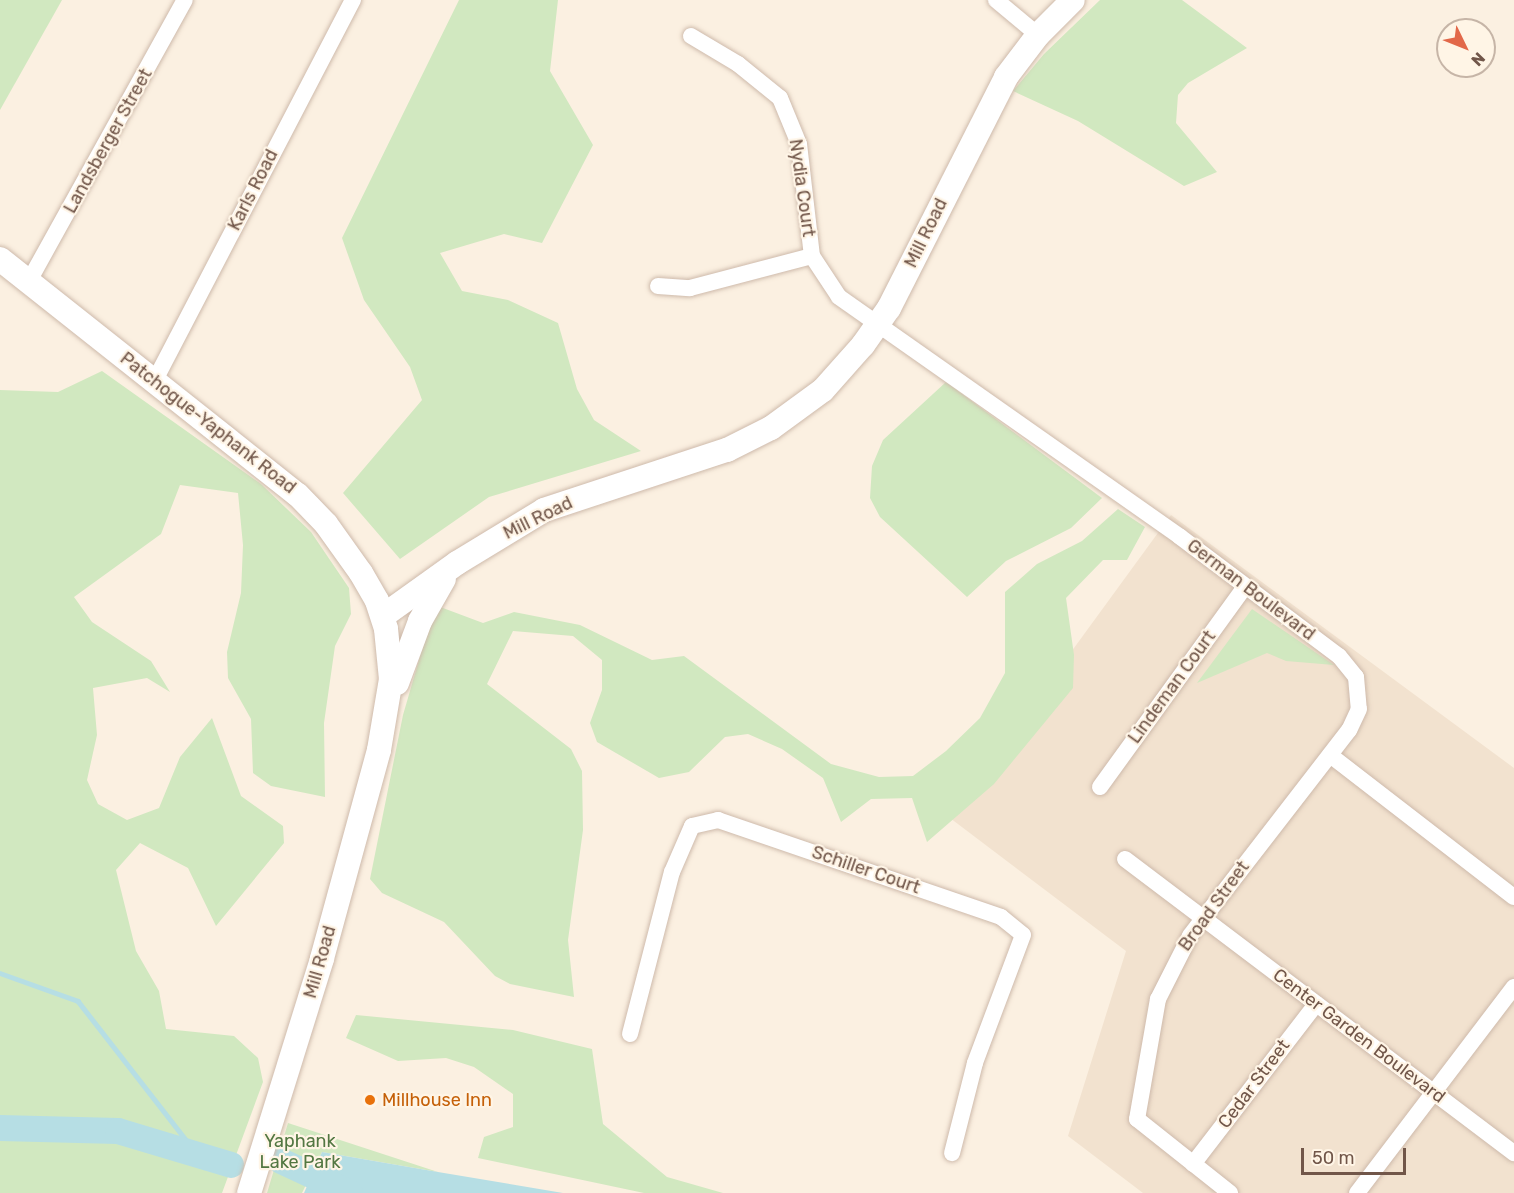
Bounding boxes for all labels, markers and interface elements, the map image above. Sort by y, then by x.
north arrow [1436,18,1496,78]
text: N [1467,49,1489,70]
street label: Landsberger Street [59,65,157,217]
street label: Nydia Court [784,138,820,238]
street label: Karls Road [223,146,283,234]
street label: Mill Road [900,195,952,271]
street label: Patchogue-Yaphank Road [116,348,300,498]
street label: Mill Road [500,492,576,544]
street label: German Boulevard [1183,535,1319,645]
street label: Lindeman Court [1124,626,1220,748]
street label: Schiller Court [809,841,923,899]
street label: Broad Street [1174,857,1254,955]
street label: Mill Road [299,923,341,1001]
street label: Center Garden Boulevard [1268,964,1450,1108]
street label: Cedar Street [1213,1035,1295,1133]
place label: Millhouse Inn [382,1089,492,1111]
marker: Millhouse Inn [363,1093,377,1107]
park label: Yaphank Lake Park [260,1131,340,1174]
scale bar [1304,1136,1409,1174]
text: 50 m [1312,1147,1355,1169]

